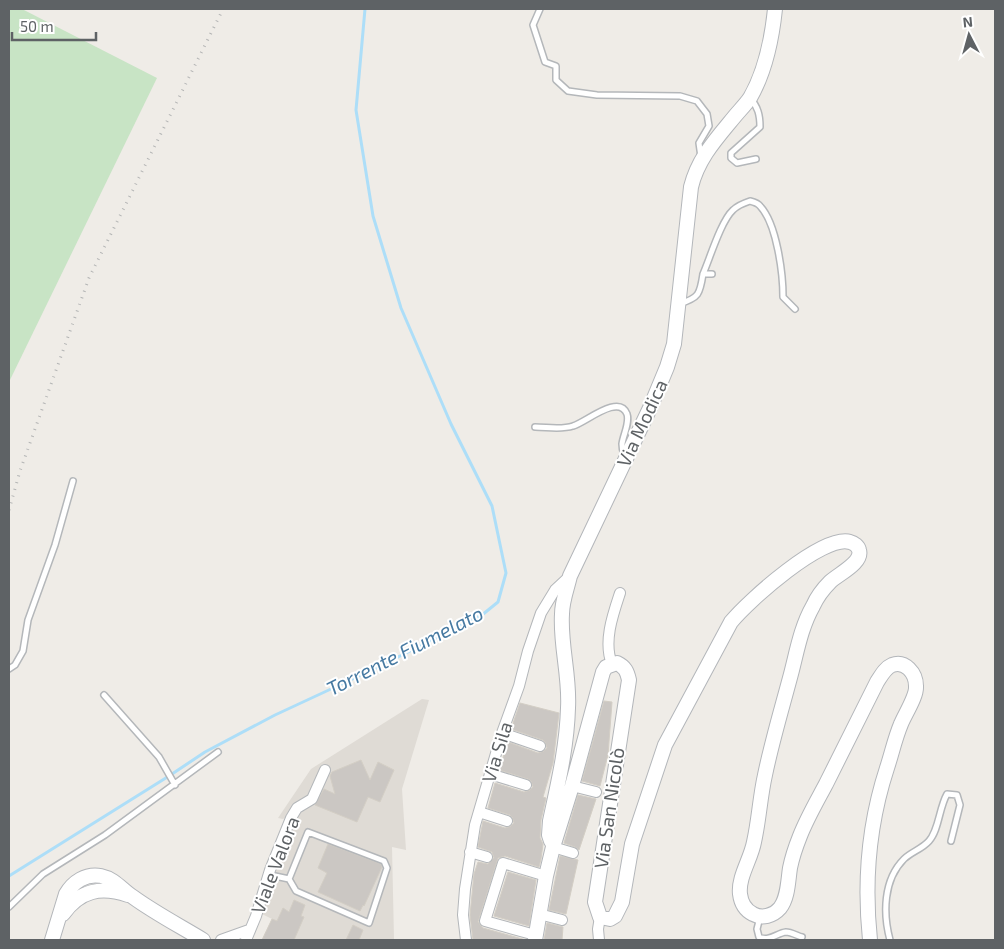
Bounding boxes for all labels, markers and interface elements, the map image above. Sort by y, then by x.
scale bar [12,10,96,42]
north arrow [944,10,994,60]
text: N [962,13,974,31]
text: 50 m [20,17,54,35]
street label: Via Modica [611,375,672,470]
water label: Torrente Fiumelato [322,600,487,700]
street label: Via Sila [476,719,517,785]
street label: Via San Nicolò [589,746,628,870]
street label: Viale Valora [245,813,304,917]

